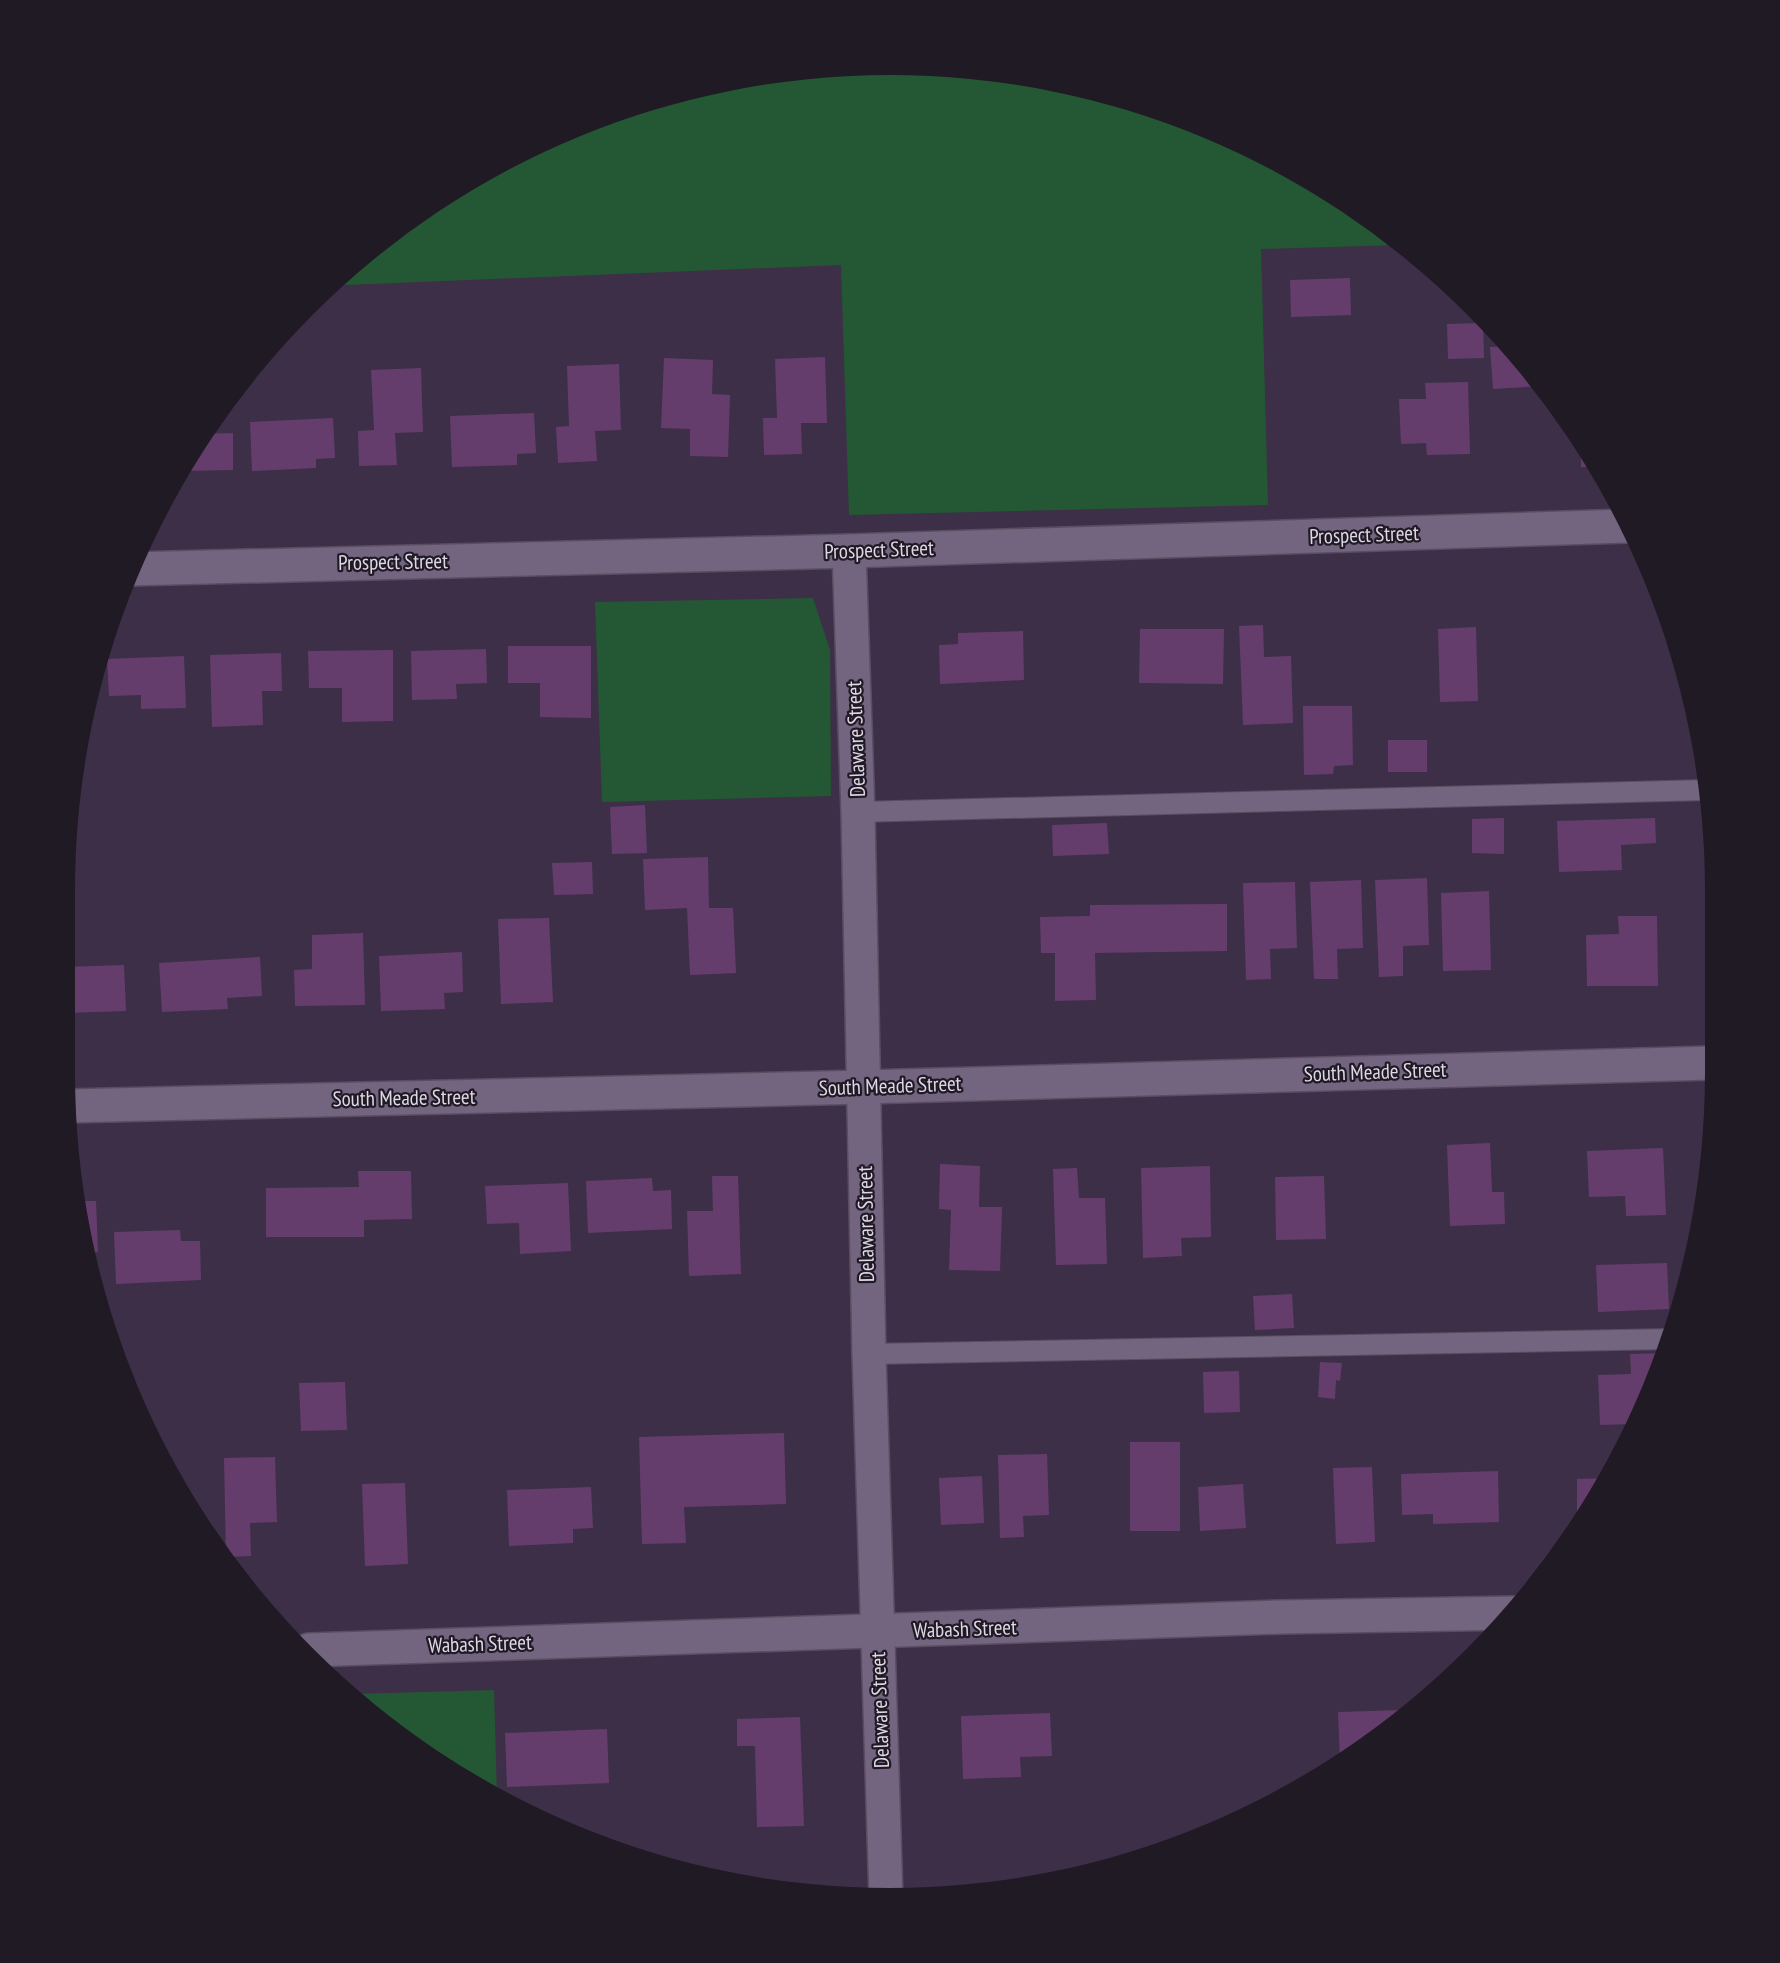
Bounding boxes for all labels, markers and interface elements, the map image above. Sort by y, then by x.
street label: Prospect Street [1309,519,1419,550]
street label: Prospect Street [824,534,934,565]
street label: Prospect Street [338,547,448,576]
street label: Delaware Street [840,680,871,798]
street label: South Meade Street [1303,1056,1447,1087]
street label: South Meade Street [818,1070,962,1101]
street label: South Meade Street [332,1083,476,1112]
street label: Delaware Street [851,1165,880,1282]
street label: Wabash Street [913,1613,1017,1644]
street label: Wabash Street [428,1628,532,1659]
street label: Delaware Street [864,1651,895,1769]

